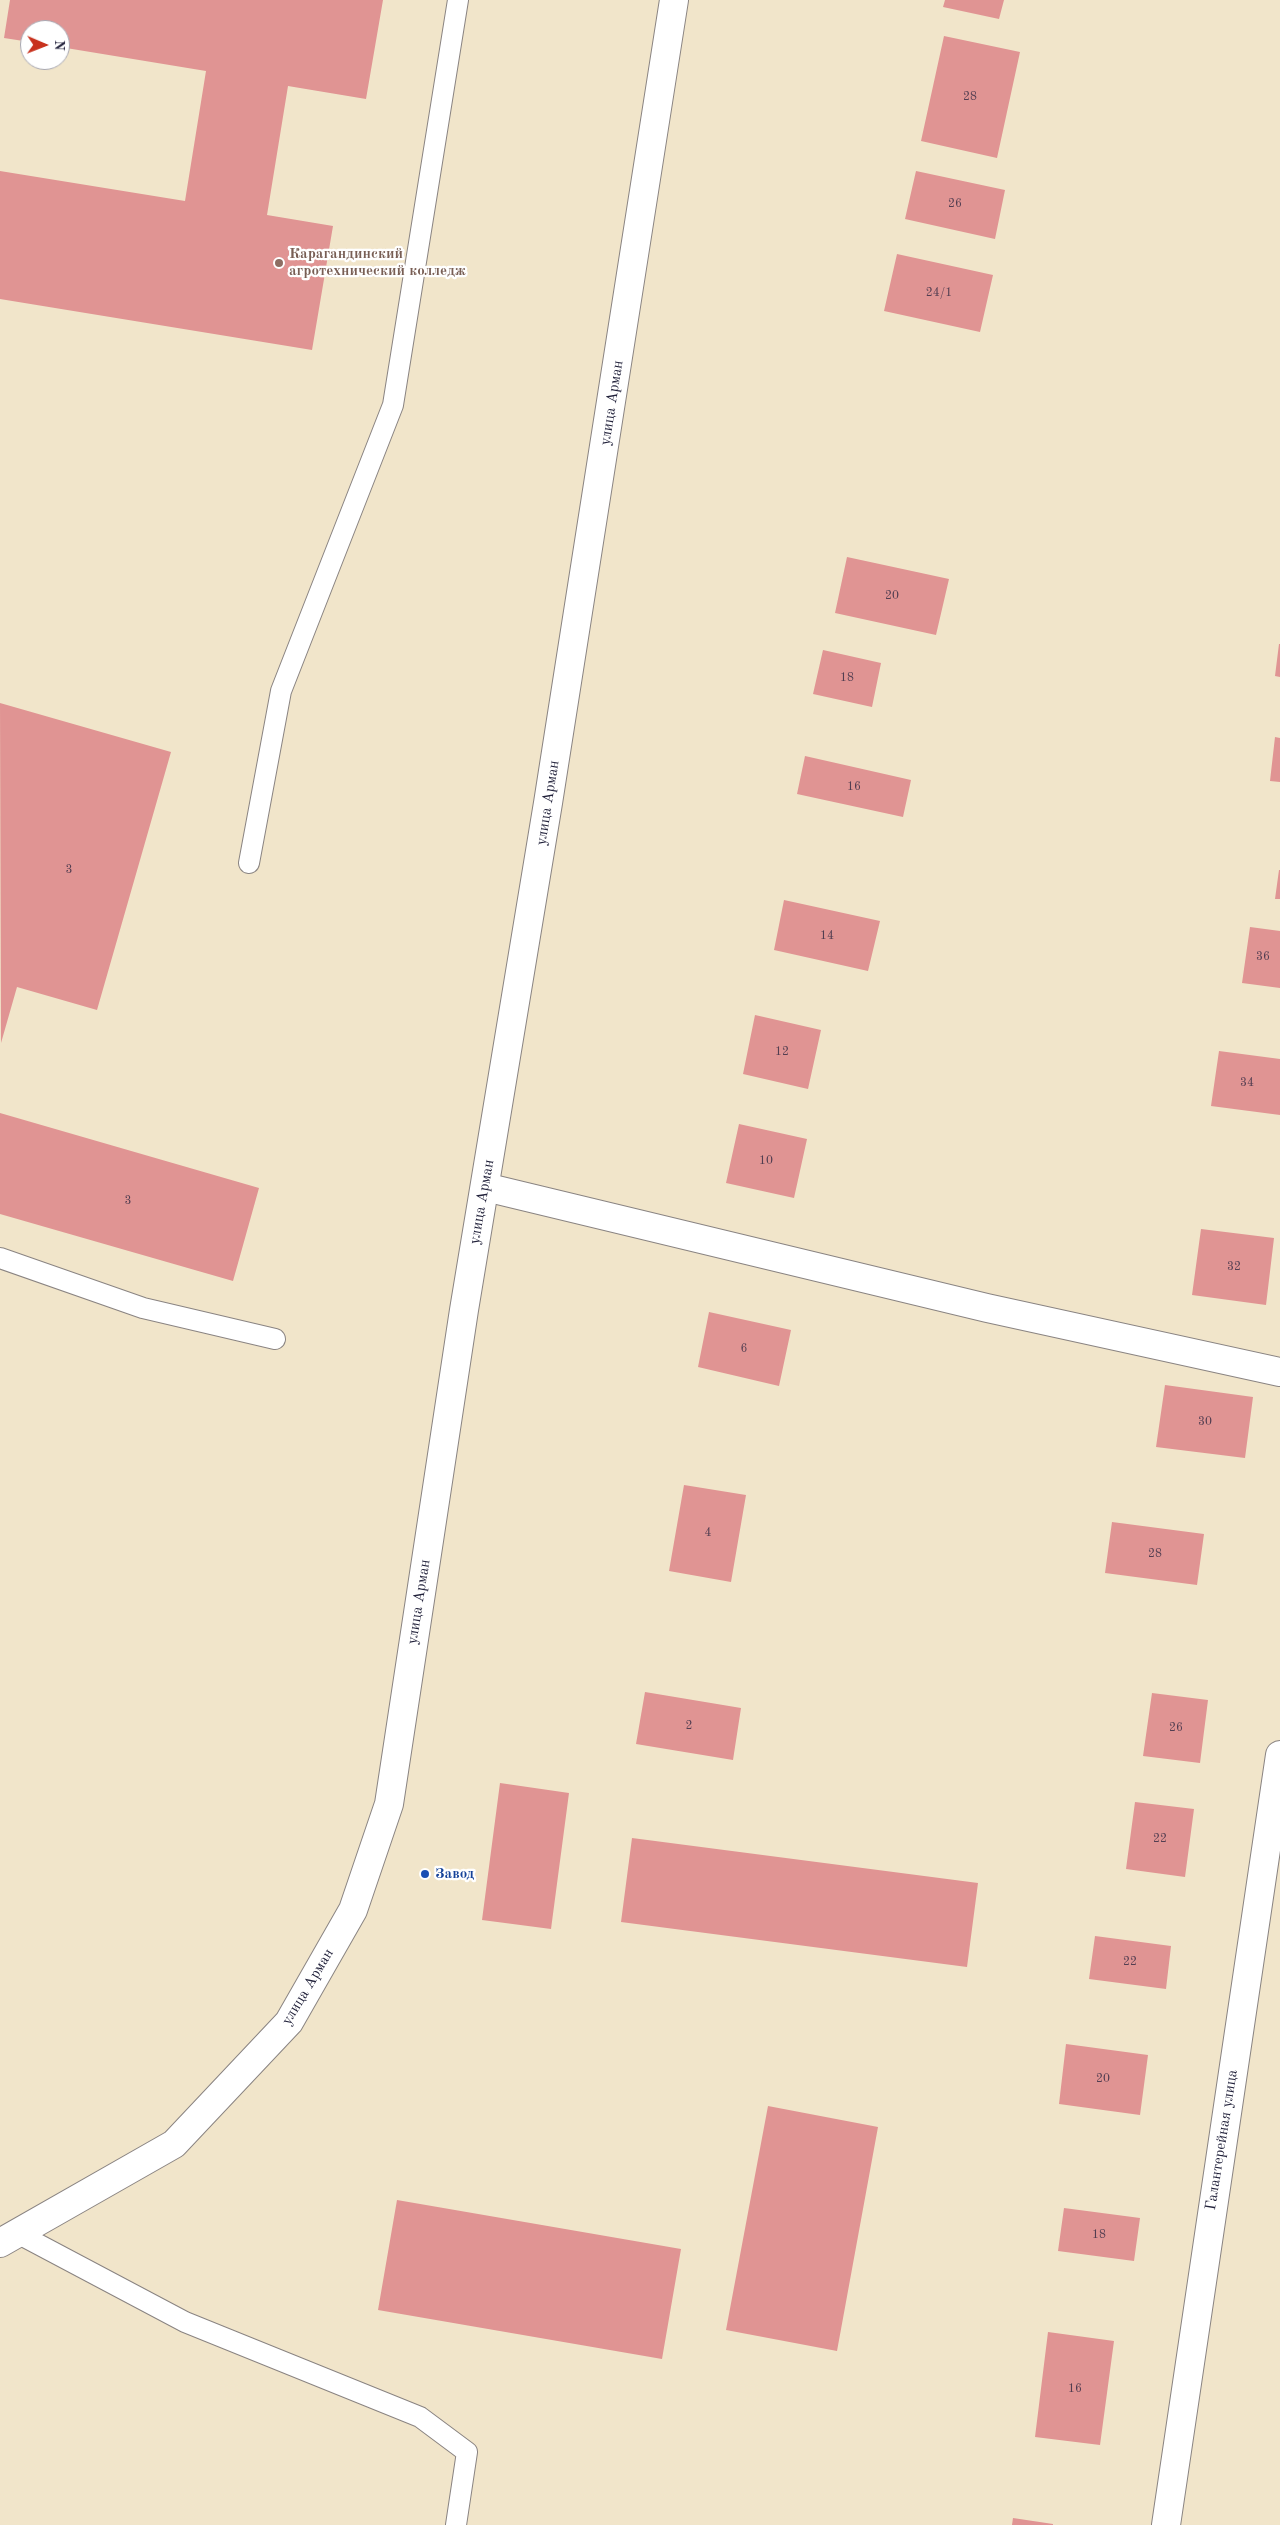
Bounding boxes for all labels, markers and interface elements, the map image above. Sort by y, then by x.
north arrow [20,20,70,70]
text: N [52,40,66,51]
house number: 28 [963,90,977,104]
house number: 26 [948,197,962,211]
place label: Карагандинский агротехнический колледж [289,245,466,280]
marker: Карагандинский агротехнический колледж [273,257,285,269]
house number: 24/1 [926,286,952,300]
street label: улица Арман [596,359,628,447]
house number: 20 [885,589,899,603]
house number: 18 [840,671,854,685]
street label: улица Арман [532,759,564,847]
house number: 16 [847,780,861,794]
house number: 3 [66,863,72,877]
house number: 14 [820,929,834,943]
house number: 36 [1256,950,1270,964]
house number: 12 [775,1045,789,1059]
house number: 34 [1240,1076,1254,1090]
house number: 10 [759,1154,773,1168]
street label: улица Арман [466,1158,498,1246]
house number: 3 [125,1194,131,1208]
house number: 32 [1227,1260,1241,1274]
house number: 6 [741,1342,747,1356]
house number: 30 [1198,1415,1212,1429]
house number: 4 [705,1526,711,1540]
house number: 28 [1148,1547,1162,1561]
street label: улица Арман [403,1558,435,1646]
house number: 2 [686,1719,692,1733]
house number: 26 [1169,1721,1183,1735]
house number: 22 [1153,1832,1167,1846]
place label: Завод [435,1865,474,1883]
marker: Завод [419,1868,431,1880]
street label: улица Арман [278,1945,338,2029]
house number: 22 [1123,1955,1137,1969]
street label: Галантерейная улица [1202,2068,1242,2212]
house number: 20 [1096,2072,1110,2086]
house number: 18 [1092,2228,1106,2242]
house number: 16 [1068,2382,1082,2396]

